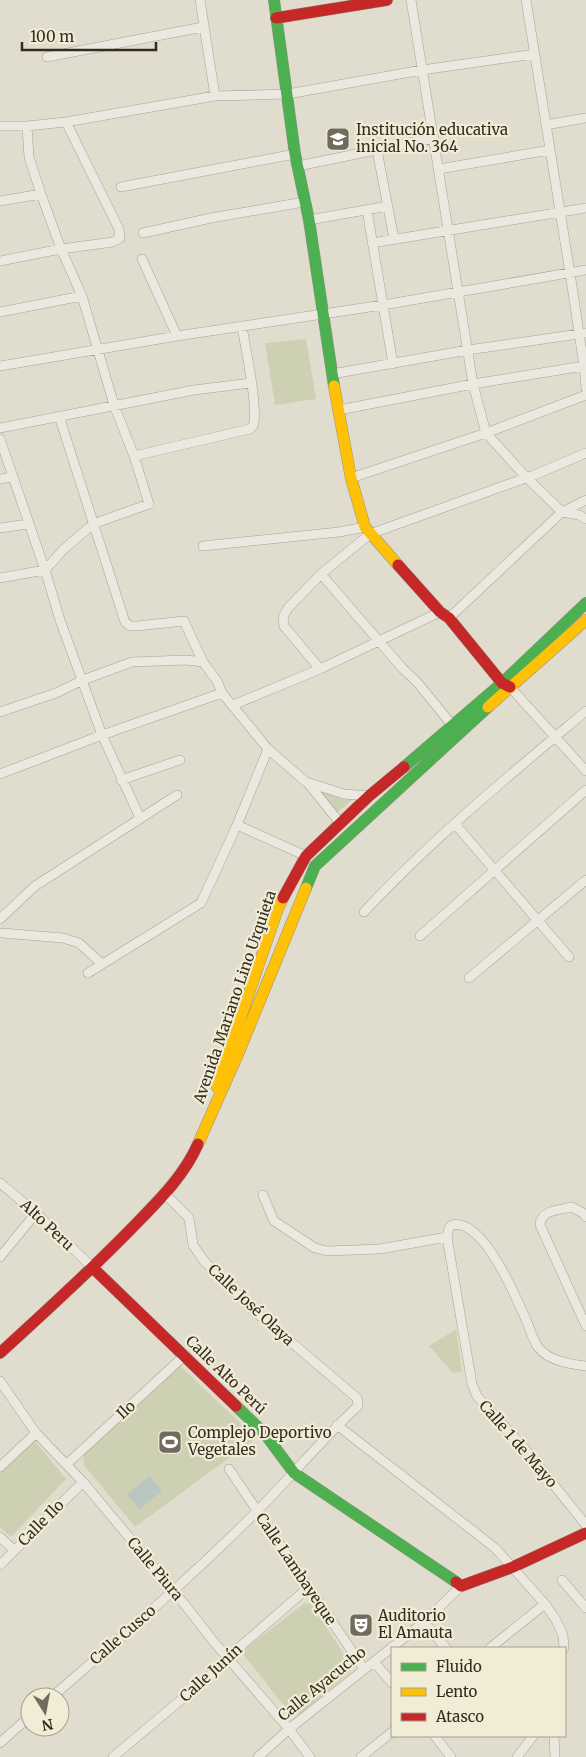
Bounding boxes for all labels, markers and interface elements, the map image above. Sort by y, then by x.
scale bar [22,20,156,52]
text: 100 m [30,27,74,46]
place label: Institución educativa inicial No. 364 [356,120,508,156]
school or university icon: Institución educativa inicial No. 364 [325,126,351,152]
street label: Avenida Mariano Lino Urquieta [189,888,280,1107]
street label: Alto Peru [16,1194,78,1254]
street label: Calle José Olaya [204,1260,298,1349]
street label: Calle Alto Perú [182,1331,271,1418]
street label: Ilo [112,1396,139,1423]
street label: Calle 1 de Mayo [475,1396,562,1491]
place label: Complejo Deportivo Vegetales [187,1423,332,1459]
sports icon: Complejo Deportivo Vegetales [157,1429,183,1455]
street label: Calle Ilo [14,1495,68,1550]
street label: Calle Lambayeque [252,1509,341,1628]
street label: Calle Piura [123,1533,187,1604]
street label: Calle Cusco [86,1601,160,1668]
place label: Auditorio El Amauta [377,1606,452,1642]
theatre icon: Auditorio El Amauta [348,1612,374,1638]
street label: Calle Junín [175,1639,246,1706]
street label: Calle Ayacucho [274,1642,370,1725]
legend [391,1647,566,1737]
text: Fluido [436,1657,482,1676]
text: Lento [436,1682,478,1701]
north arrow [20,1687,70,1737]
text: Atasco [435,1707,484,1726]
text: N [40,1715,55,1735]

